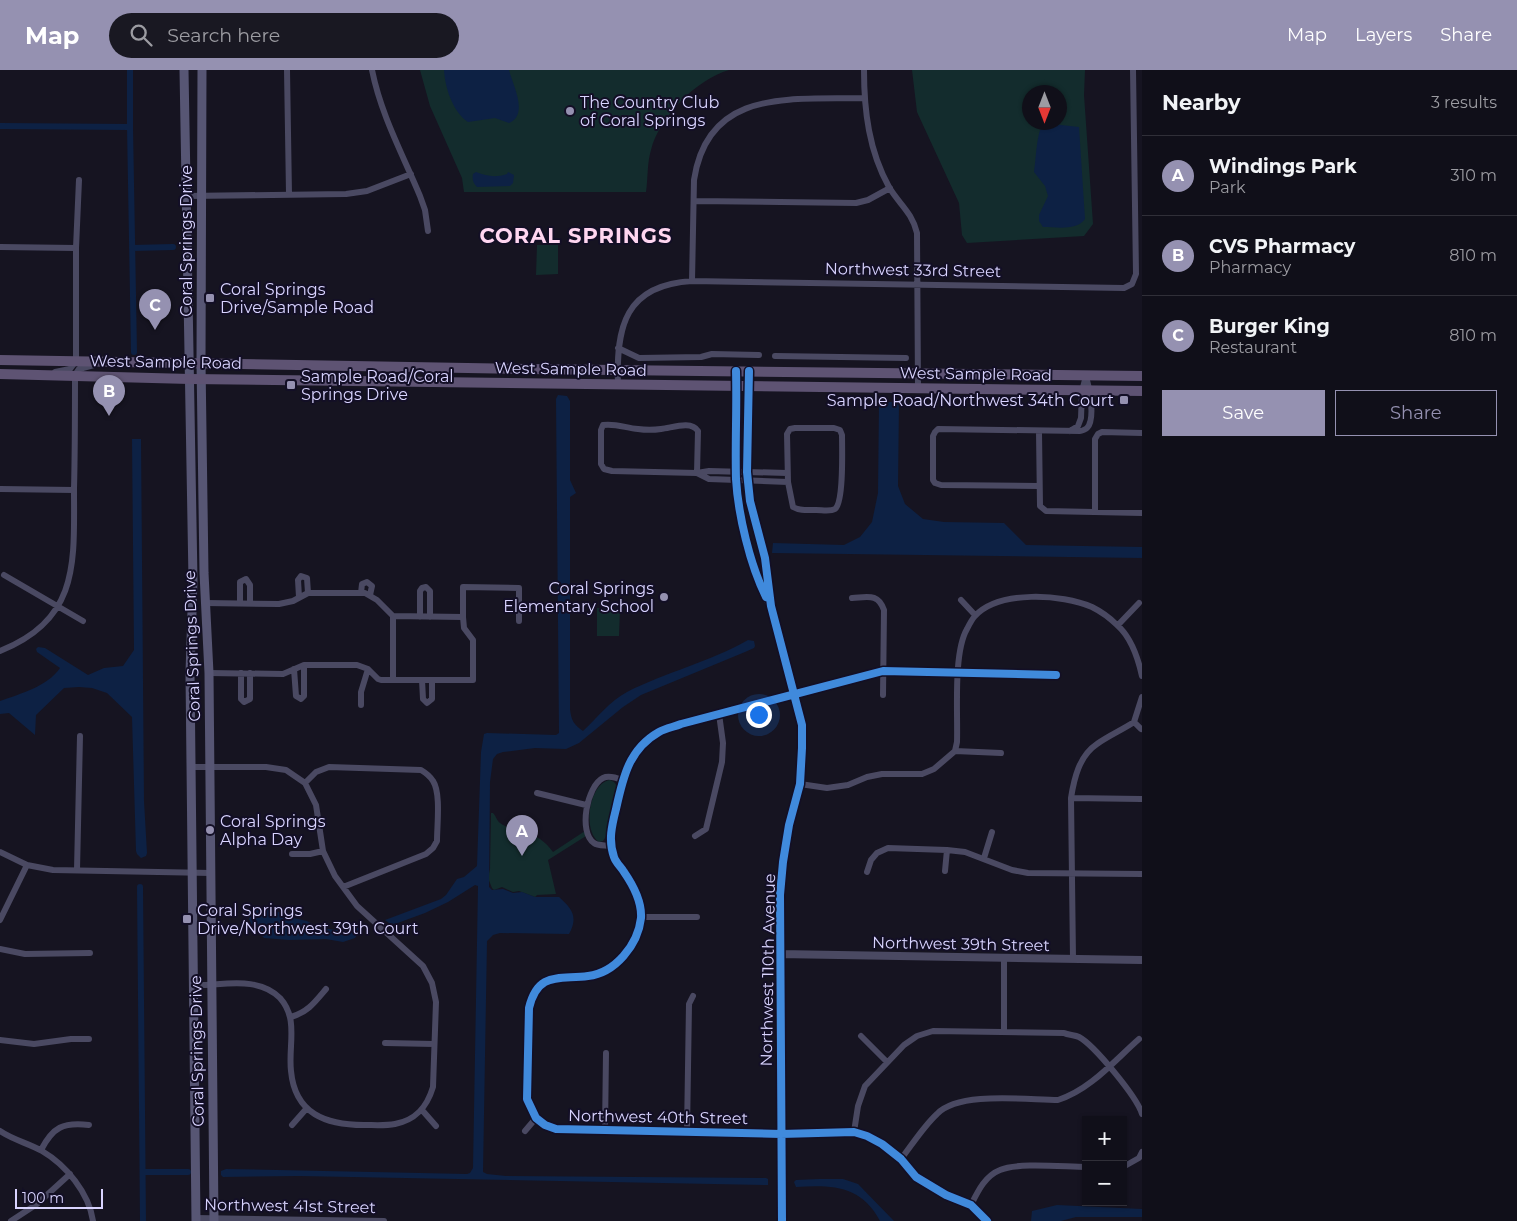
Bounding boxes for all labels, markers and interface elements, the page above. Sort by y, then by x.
search box [109,13,459,58]
text: Map [25,21,79,50]
icon: search [127,21,155,49]
text: Search here [167,24,280,47]
text: Map [1287,24,1327,46]
text: Layers [1355,24,1412,46]
text: Share [1440,24,1492,46]
north arrow [1022,85,1067,130]
text: Nearby [1162,90,1241,115]
place label: The Country Club of Coral Springs [580,93,720,130]
text: 3 results [1431,93,1497,112]
marker: The Country Club of Coral Springs [564,105,576,117]
text: Windings Park [1209,155,1357,178]
street label: Coral Springs Drive [177,165,196,317]
text: A [1172,166,1184,185]
text: 310 m [1450,166,1497,185]
text: Park [1209,178,1246,197]
district label: CORAL SPRINGS [480,223,672,248]
text: CVS Pharmacy [1209,235,1355,258]
text: B [1172,246,1184,265]
text: 810 m [1449,246,1497,265]
text: Pharmacy [1209,258,1291,277]
street label: Northwest 33rd Street [825,259,1002,281]
place label: Coral Springs Drive/Sample Road [220,280,374,317]
pin: C [139,289,171,330]
marker: Coral Springs Drive/Sample Road [204,292,216,304]
text: Burger King [1209,315,1330,338]
text: C [1172,326,1184,345]
text: 810 m [1449,326,1497,345]
text: Restaurant [1209,338,1297,357]
street label: West Sample Road [90,351,242,373]
street label: West Sample Road [495,358,647,380]
street label: West Sample Road [900,363,1052,385]
place label: Sample Road/Coral Springs Drive [301,367,454,404]
pin: B [93,375,125,416]
marker: Sample Road/Coral Springs Drive [285,379,297,391]
button: Save [1162,390,1325,436]
button: Share [1335,390,1497,436]
place label: Sample Road/Northwest 34th Court [827,391,1115,410]
marker: Sample Road/Northwest 34th Court [1118,394,1130,406]
street label: Coral Springs Drive [180,570,204,722]
place label: Coral Springs Elementary School [503,579,654,616]
marker: Coral Springs Elementary School [658,591,670,603]
your location [746,702,772,728]
place label: Coral Springs Alpha Day [220,812,326,849]
pin: A [506,815,538,856]
marker: Coral Springs Alpha Day [204,824,216,836]
street label: Northwest 110th Avenue [757,873,779,1067]
place label: Coral Springs Drive/Northwest 39th Court [197,901,419,938]
marker: Coral Springs Drive/Northwest 39th Court [181,913,193,925]
street label: Northwest 39th Street [872,933,1050,955]
street label: Coral Springs Drive [186,975,208,1127]
street label: Northwest 40th Street [568,1106,749,1128]
map controls [1082,1116,1127,1206]
button: + [1082,1116,1127,1161]
button: − [1082,1161,1127,1206]
scale bar [15,1186,102,1209]
text: 100 m [22,1189,64,1207]
street label: Northwest 41st Street [204,1195,376,1217]

